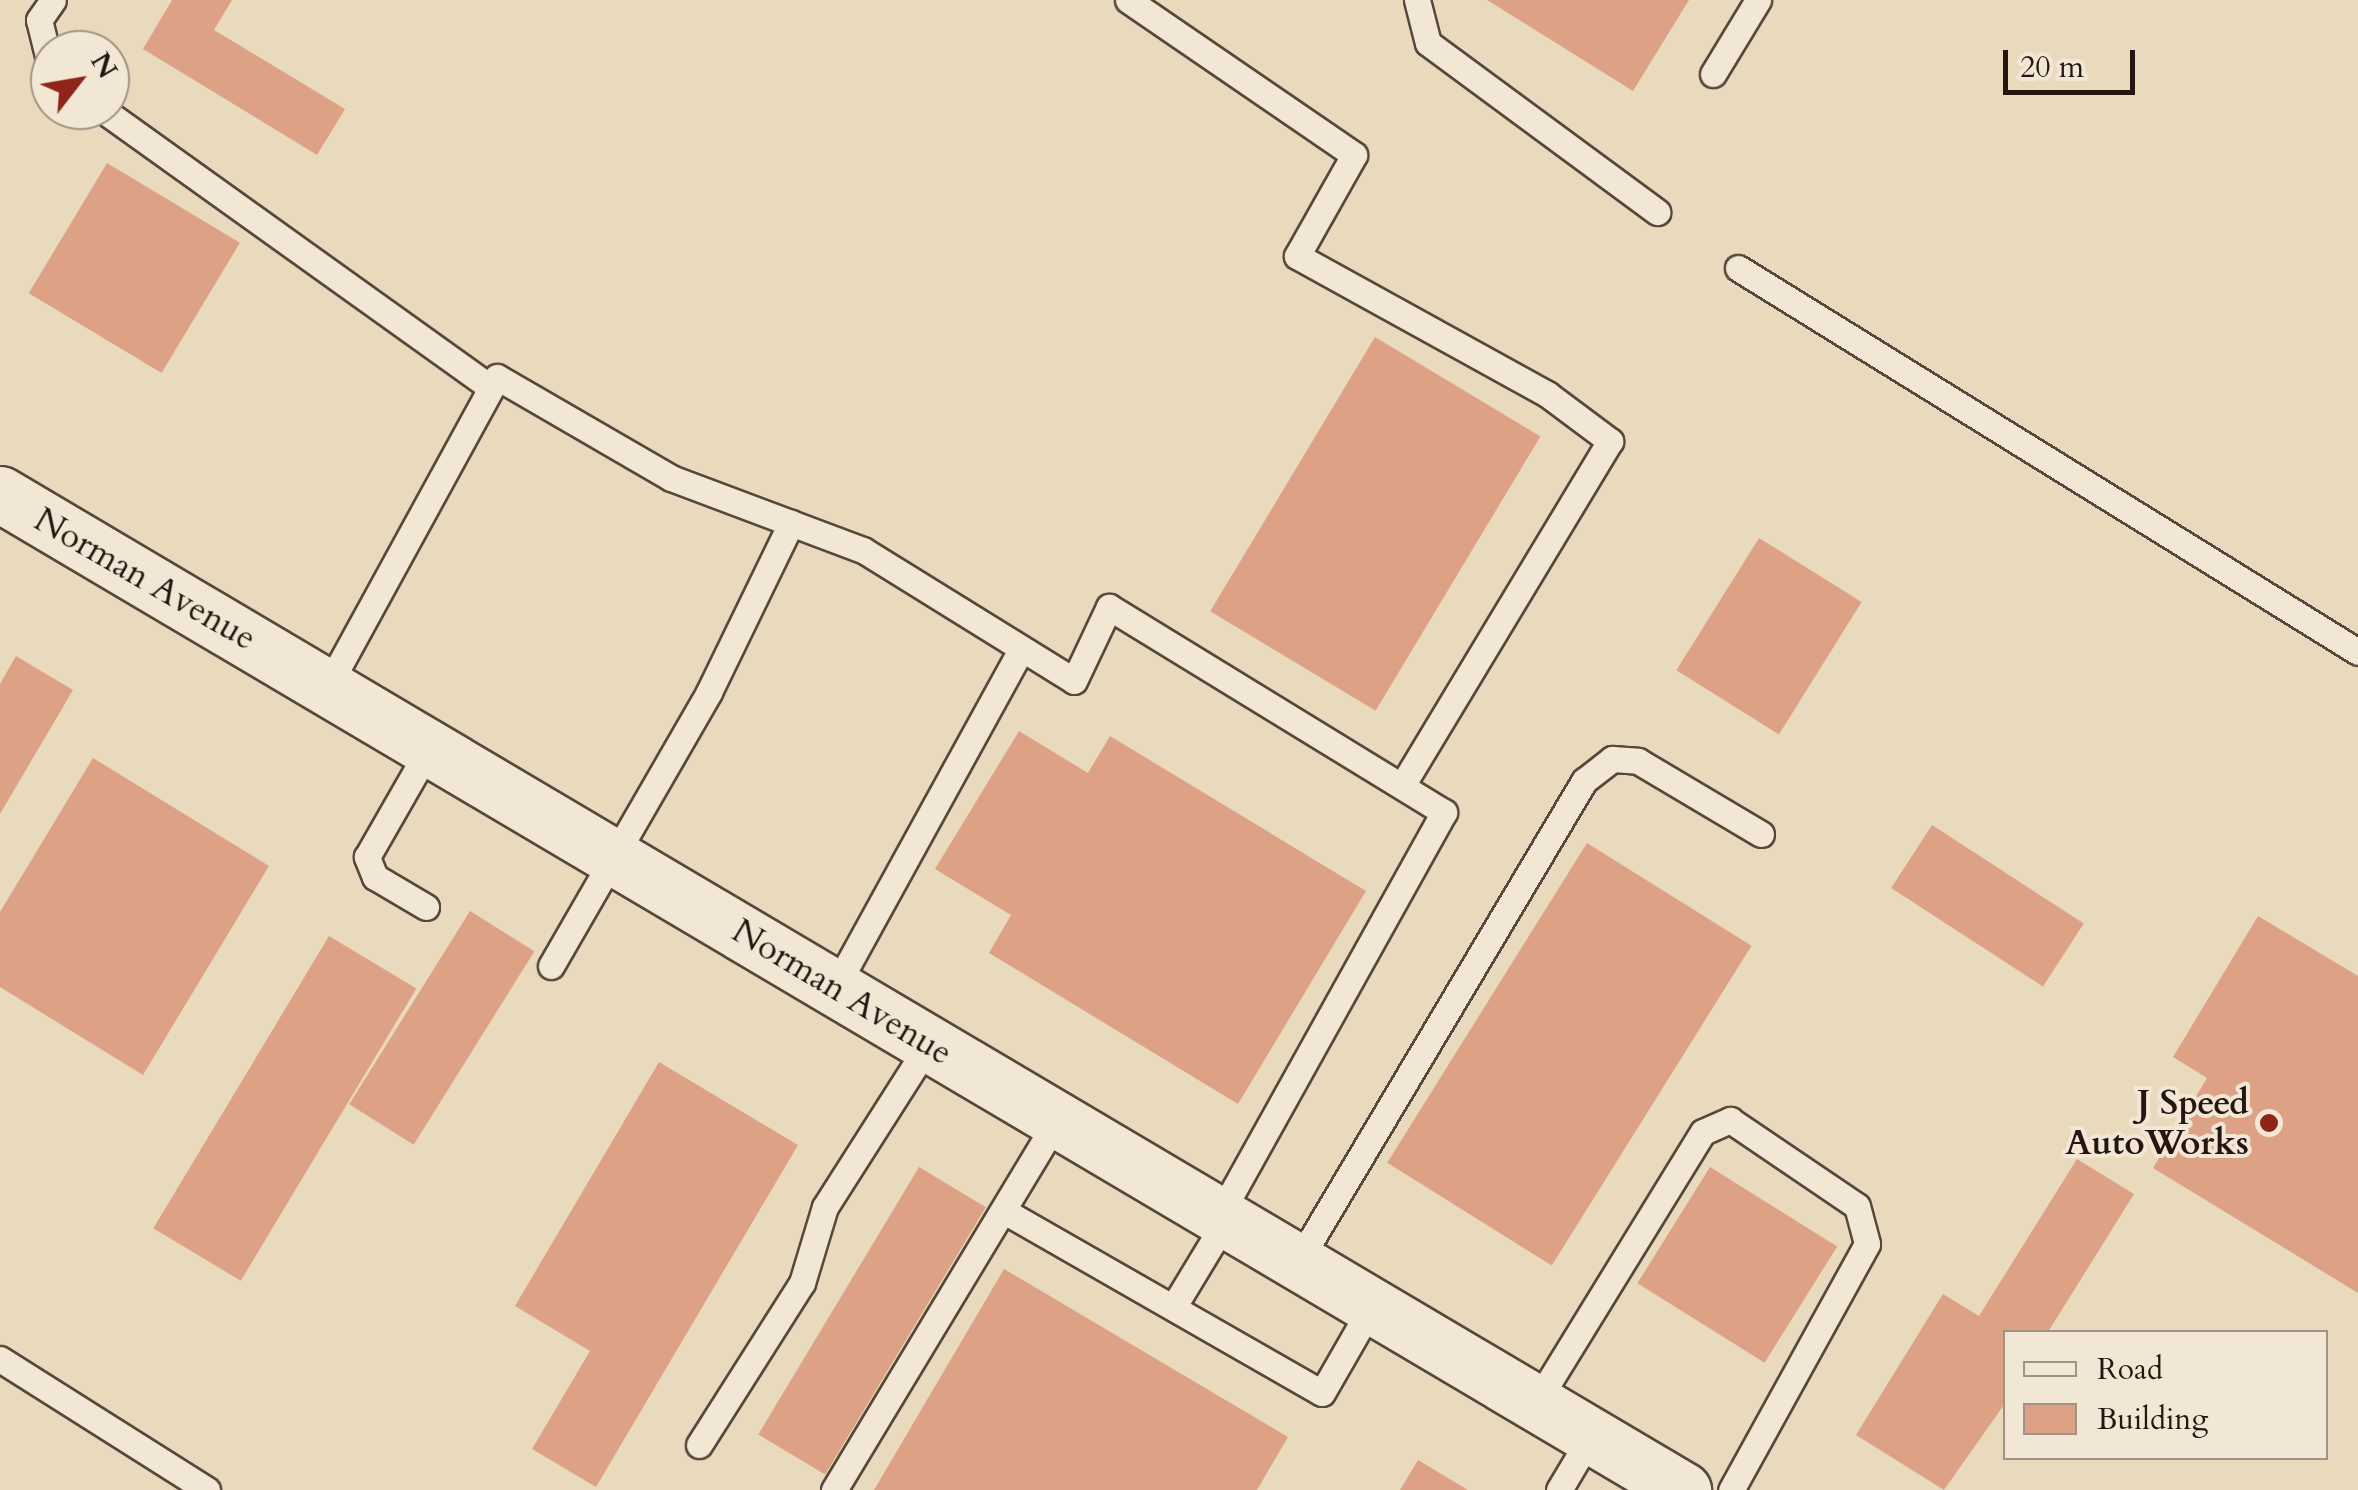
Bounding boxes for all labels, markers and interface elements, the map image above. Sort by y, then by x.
north arrow [30,30,130,130]
scale bar [2008,30,2140,92]
text: N [81,45,127,86]
text: 20 m [2020,47,2084,88]
street label: Norman Avenue [27,499,263,659]
street label: Norman Avenue [724,910,960,1074]
place label: J Speed AutoWorks [2065,1082,2249,1164]
marker: J Speed AutoWorks [2258,1112,2280,1134]
legend [2003,1330,2328,1460]
text: Road [2097,1349,2163,1390]
text: Building [2097,1399,2208,1440]

